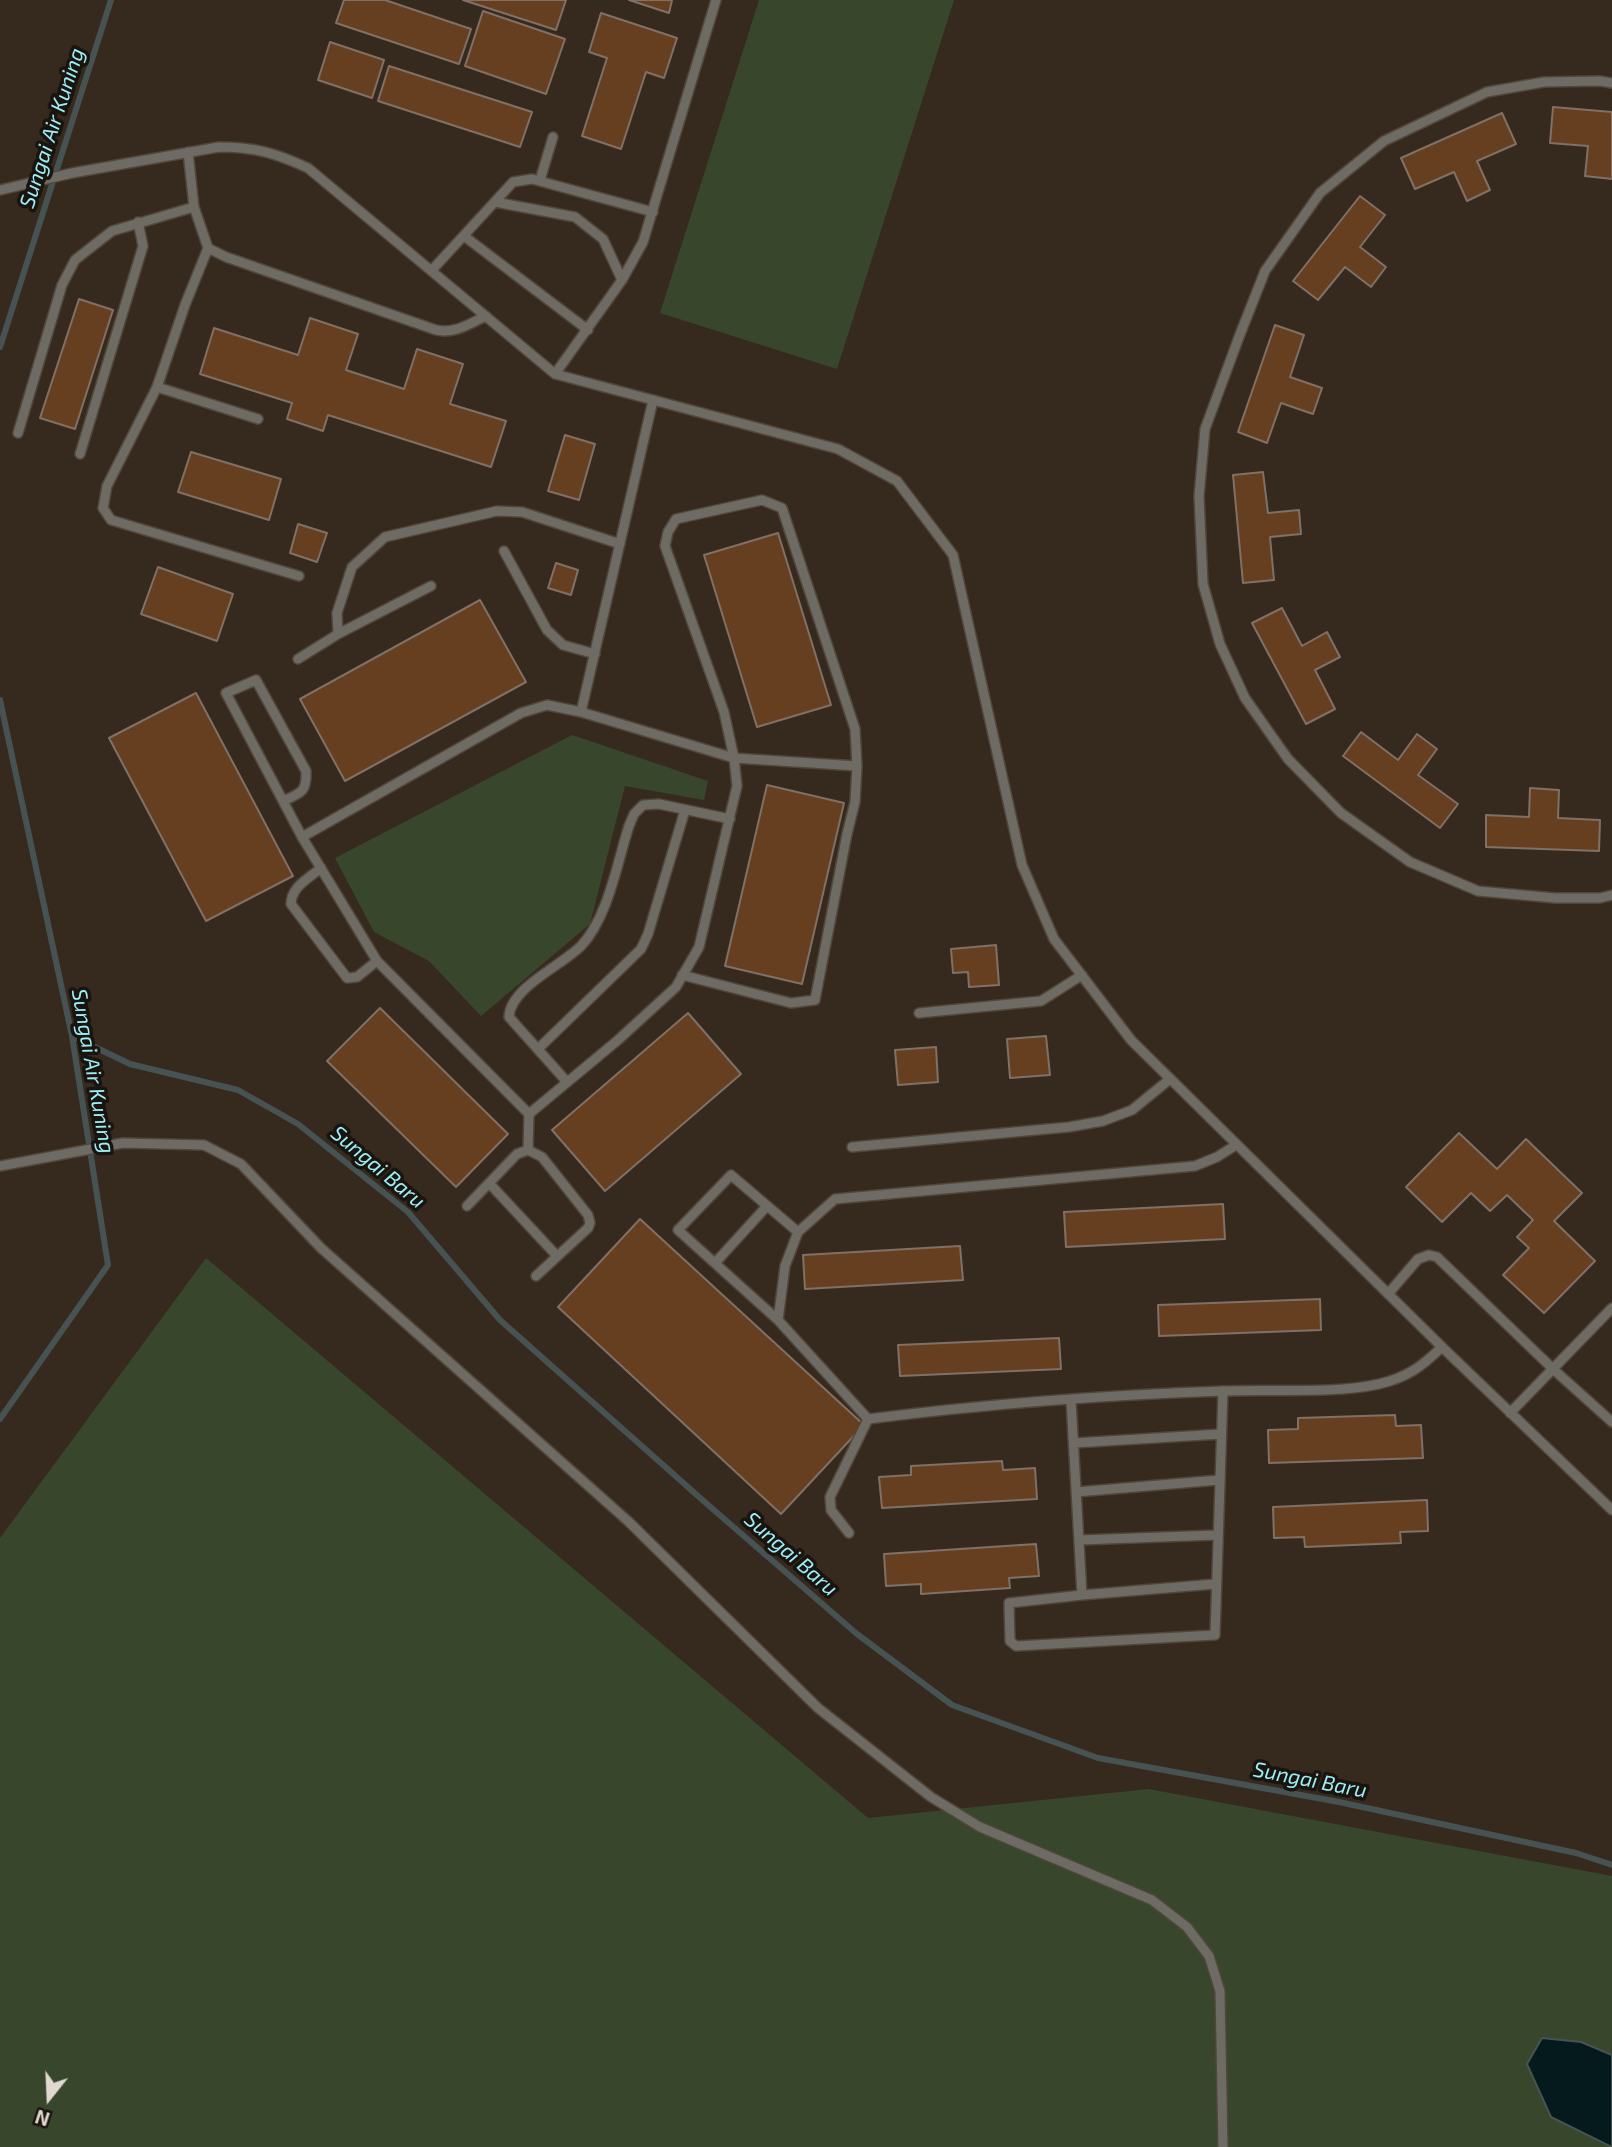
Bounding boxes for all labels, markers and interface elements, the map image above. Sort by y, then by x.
water label: Sungai Air Kuning [14,45,90,211]
water label: Sungai Air Kuning [66,987,120,1155]
water label: Sungai Baru [326,1120,430,1214]
water label: Sungai Baru [739,1507,843,1601]
water label: Sungai Baru [1251,1757,1369,1803]
north arrow [14,2063,84,2133]
text: N [32,2105,52,2132]

